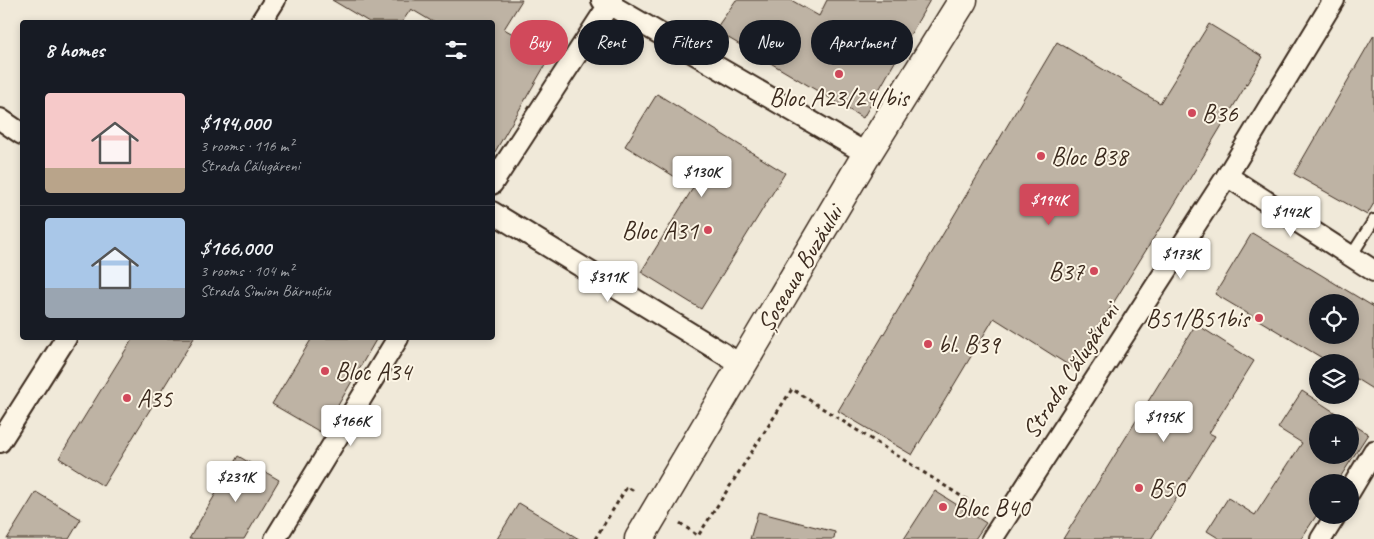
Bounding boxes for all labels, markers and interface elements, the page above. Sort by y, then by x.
chip: Buy [510,20,568,65]
chip: Rent [578,20,644,65]
chip: Filters [654,20,729,65]
chip: New [739,20,801,65]
chip: Apartment [811,20,913,65]
icon: filters [442,36,470,64]
text: 8 homes [45,37,104,63]
marker: Bloc A23/24/bis [833,68,845,80]
place label: Bloc A23/24/bis [769,82,911,114]
place label: B36 [1202,98,1238,130]
marker: B36 [1186,107,1198,119]
text: $194,000 [200,110,270,136]
icon: home [85,113,145,173]
text: 3 rooms · 116 m² [200,136,294,156]
place label: Bloc B38 [1051,141,1130,173]
marker: Bloc B38 [1035,150,1047,162]
text: Strada Călugăreni [200,156,300,176]
pin: $130K [667,156,737,198]
text: $130K [684,162,720,182]
pin: $194K [1014,184,1084,226]
text: $194K [1031,190,1067,210]
pin: $142K [1256,196,1326,238]
street label: Șoseaua Buzăului [750,197,852,338]
text: $142K [1273,202,1309,222]
place label: Bloc A31 [622,215,700,247]
marker: Bloc A31 [702,224,714,236]
text: $166,000 [200,235,271,261]
icon: home [85,238,145,298]
pin: $173K [1146,238,1216,280]
text: $173K [1163,244,1199,264]
place label: B37 [1048,256,1086,288]
pin: $311K [573,260,643,303]
text: 3 rooms · 104 m² [200,261,294,281]
marker: B37 [1088,265,1100,277]
text: $311K [590,267,626,287]
text: Strada Simion Bărnuțiu [200,281,331,301]
street label: Strada Călugăreni [1015,294,1128,445]
map controls [1309,294,1359,524]
button: locate [1309,294,1359,344]
place label: B51/B51bis [1146,303,1251,335]
marker: B51/B51bis [1253,312,1265,324]
place label: bl. B39 [938,329,1001,361]
marker: bl. B39 [922,338,934,350]
button: layers [1309,354,1359,404]
place label: Bloc A34 [335,356,414,388]
marker: Bloc A34 [319,365,331,377]
place label: A35 [137,383,174,415]
marker: A35 [121,392,133,404]
pin: $195K [1129,400,1199,443]
pin: $166K [316,404,386,447]
text: $195K [1146,407,1182,427]
text: $166K [332,411,370,431]
button: + [1309,414,1359,464]
pin: $231K [201,460,271,503]
text: $231K [218,467,254,487]
place label: B50 [1149,473,1186,505]
button: − [1309,474,1359,524]
marker: B50 [1133,482,1145,494]
place label: Bloc B40 [953,492,1031,524]
marker: Bloc B40 [937,501,949,513]

